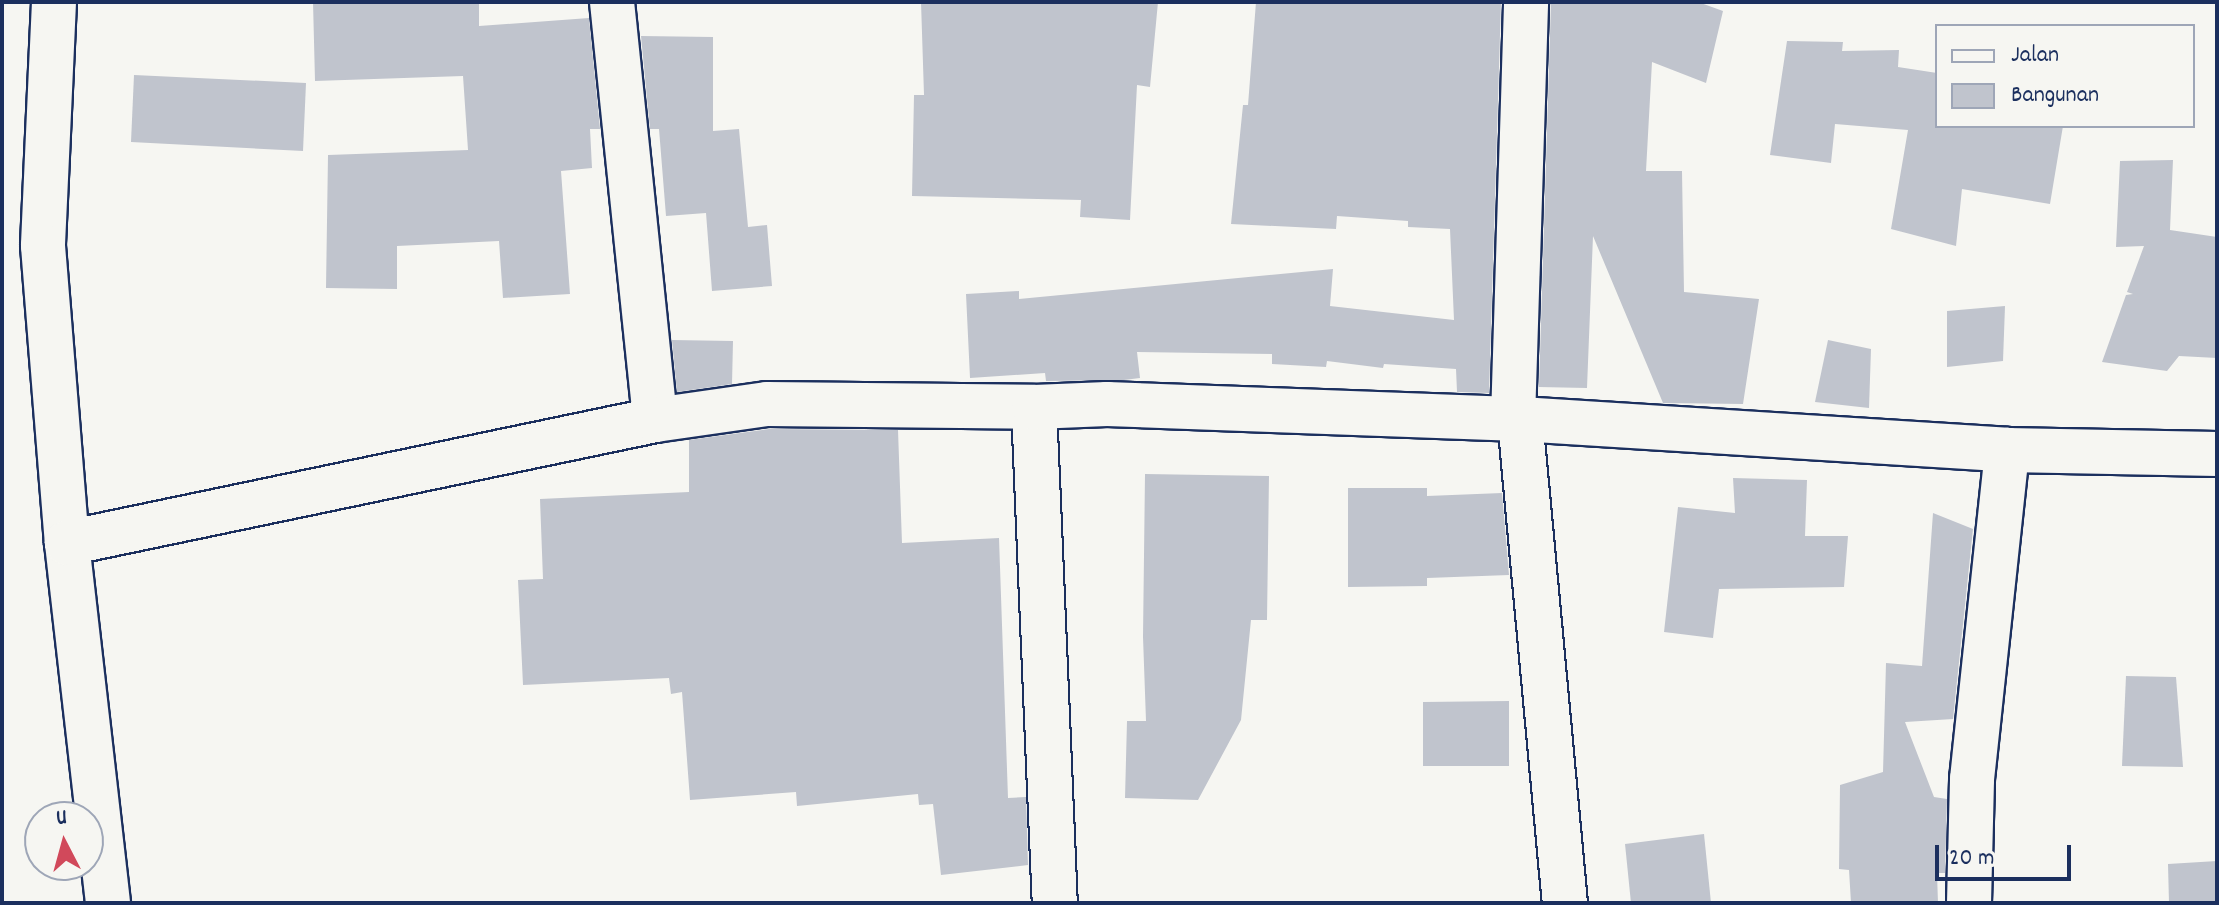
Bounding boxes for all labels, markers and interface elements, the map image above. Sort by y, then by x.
legend [1935,24,2195,128]
text: Jalan [2011,39,2059,73]
text: Bangunan [2011,79,2099,113]
north arrow [24,801,104,881]
text: U [55,803,69,835]
scale bar [1939,829,2075,879]
text: 20 m [1949,842,1995,876]

